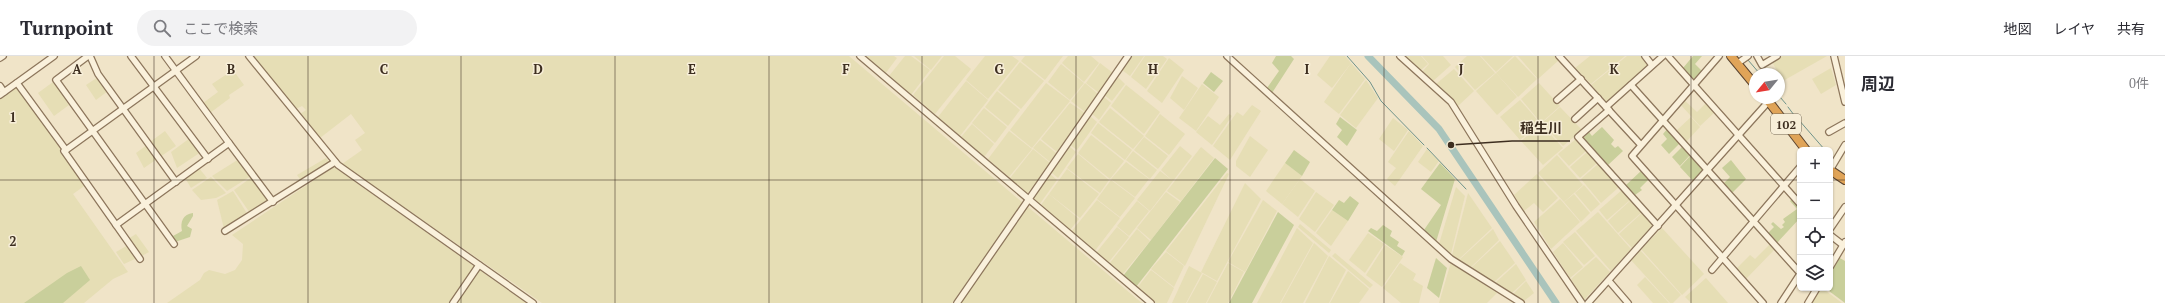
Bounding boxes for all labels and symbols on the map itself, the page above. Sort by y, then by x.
text: A [72,60,82,78]
text: B [227,60,235,78]
text: C [380,60,388,78]
text: D [533,60,543,78]
text: E [688,60,696,78]
text: F [842,60,850,78]
text: G [994,60,1004,78]
text: H [1148,60,1158,78]
text: I [1305,60,1310,78]
text: J [1459,60,1464,78]
text: K [1609,60,1619,78]
north arrow [1749,68,1785,104]
text: 1 [9,108,17,126]
road number: 102 [1771,114,1801,134]
callout: 稲生川 [1512,115,1570,141]
text: 稲生川 [1520,118,1562,137]
text: 2 [9,232,17,250]

